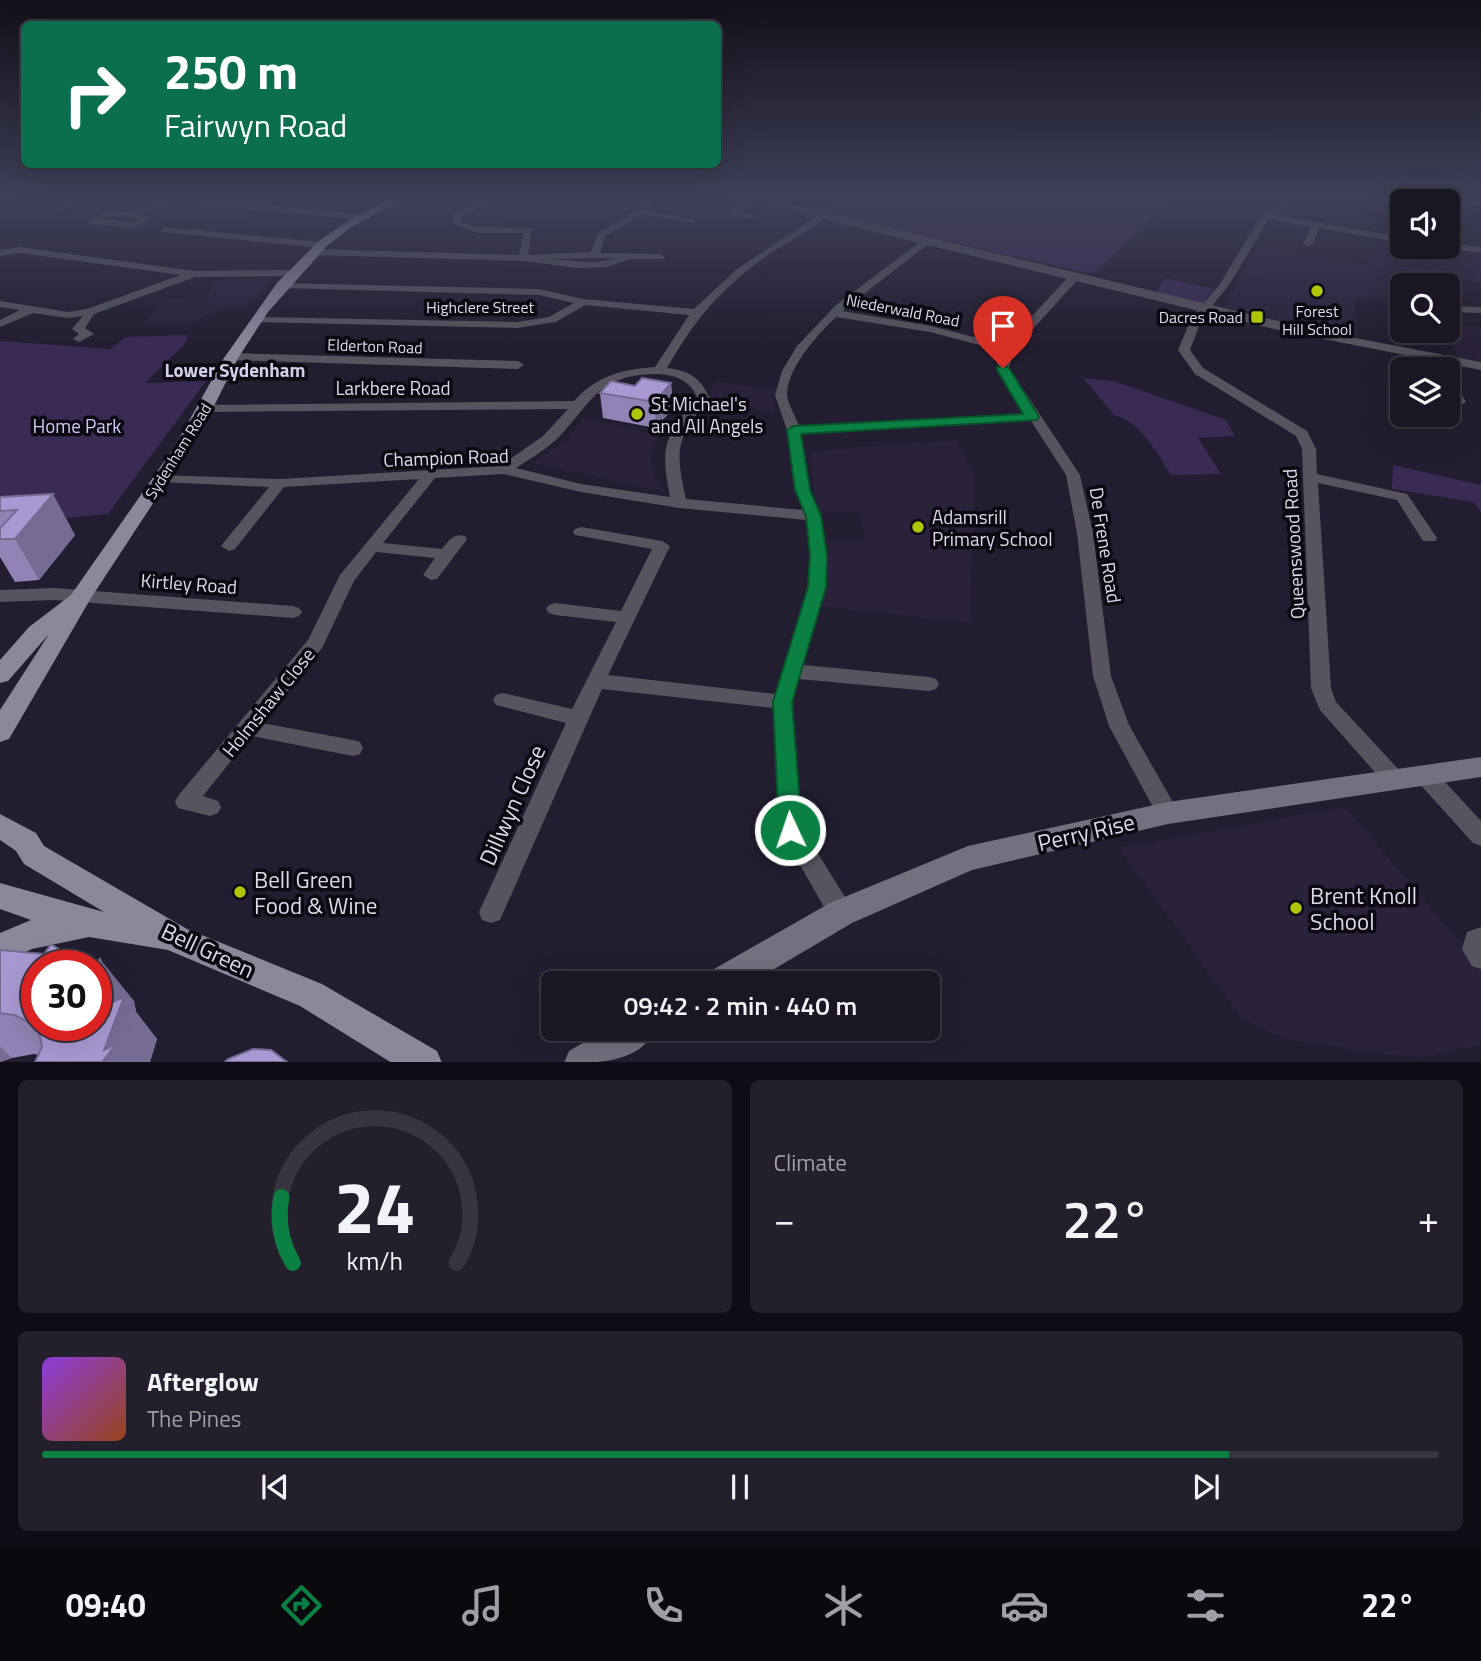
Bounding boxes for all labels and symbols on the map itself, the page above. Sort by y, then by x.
marker: Forest Hill School [1309,283,1325,299]
street label: Niederwald Road [844,287,962,333]
street label: Highclere Street [426,295,534,319]
pin [973,296,1033,368]
place label: Forest Hill School [1282,299,1352,341]
place label: Dacres Road [1159,305,1243,329]
marker: Dacres Road [1249,309,1265,325]
street label: Elderton Road [327,332,423,360]
district label: Lower Sydenham [164,355,306,384]
street label: Larkbere Road [335,373,451,402]
place label: St Michael's and All Angels [651,389,764,440]
street label: Sydenham Road [139,398,217,504]
marker: St Michael's and All Angels [629,406,645,422]
park label: Home Park [33,411,121,440]
street label: Champion Road [383,440,509,474]
street label: Queenswood Road [1275,468,1311,620]
street label: De Frene Road [1083,485,1129,605]
place label: Adamsrill Primary School [932,502,1053,553]
marker: Adamsrill Primary School [910,519,926,535]
street label: Kirtley Road [140,565,238,601]
street label: Holmshaw Close [215,641,321,763]
street label: Dillwyn Close [470,739,554,871]
position arrow [753,793,827,867]
street label: Perry Rise [1034,804,1138,860]
place label: Bell Green Food & Wine [254,862,377,923]
place label: Brent Knoll School [1310,878,1417,939]
marker: Bell Green Food & Wine [232,884,248,900]
marker: Brent Knoll School [1288,900,1304,916]
street label: Bell Green [156,913,260,987]
speed limit sign: 30 [21,950,112,1041]

